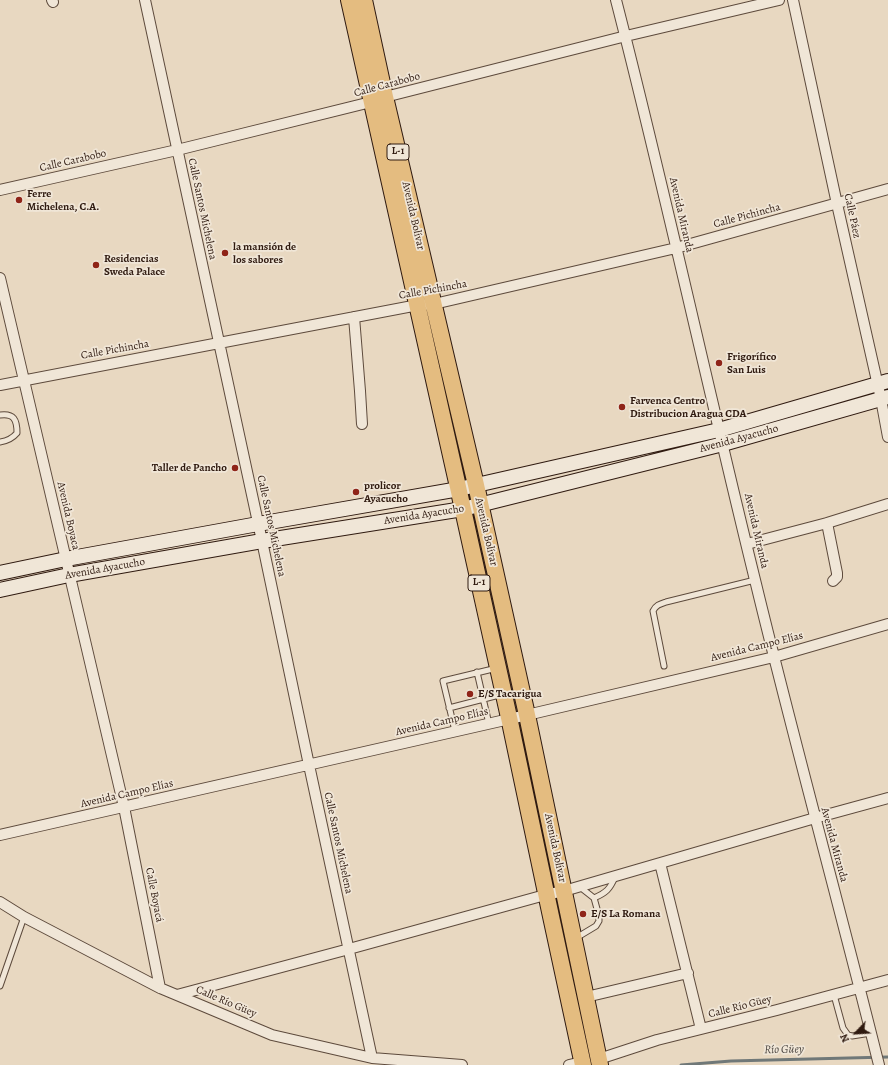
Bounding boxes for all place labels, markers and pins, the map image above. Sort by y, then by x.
place label: Ferre Michelena, C.A. [27,187,99,213]
marker: Ferre Michelena, C.A. [14,195,24,205]
place label: la mansión de los sabores [233,240,296,266]
marker: la mansión de los sabores [220,248,230,258]
place label: Residencias Sweda Palace [104,252,165,278]
marker: Residencias Sweda Palace [91,260,101,270]
place label: Frigorífico San Luis [727,350,776,376]
marker: Frigorífico San Luis [714,358,724,368]
place label: Farvenca Centro Distribucion Aragua CDA [630,394,746,420]
marker: Farvenca Centro Distribucion Aragua CDA [617,402,627,412]
place label: Taller de Pancho [152,461,227,475]
marker: Taller de Pancho [230,463,240,473]
place label: prolicor Ayacucho [364,479,408,505]
marker: prolicor Ayacucho [351,487,361,497]
place label: E/S Tacarigua [478,687,542,701]
marker: E/S Tacarigua [465,689,475,699]
place label: E/S La Romana [591,907,660,921]
marker: E/S La Romana [578,909,588,919]

